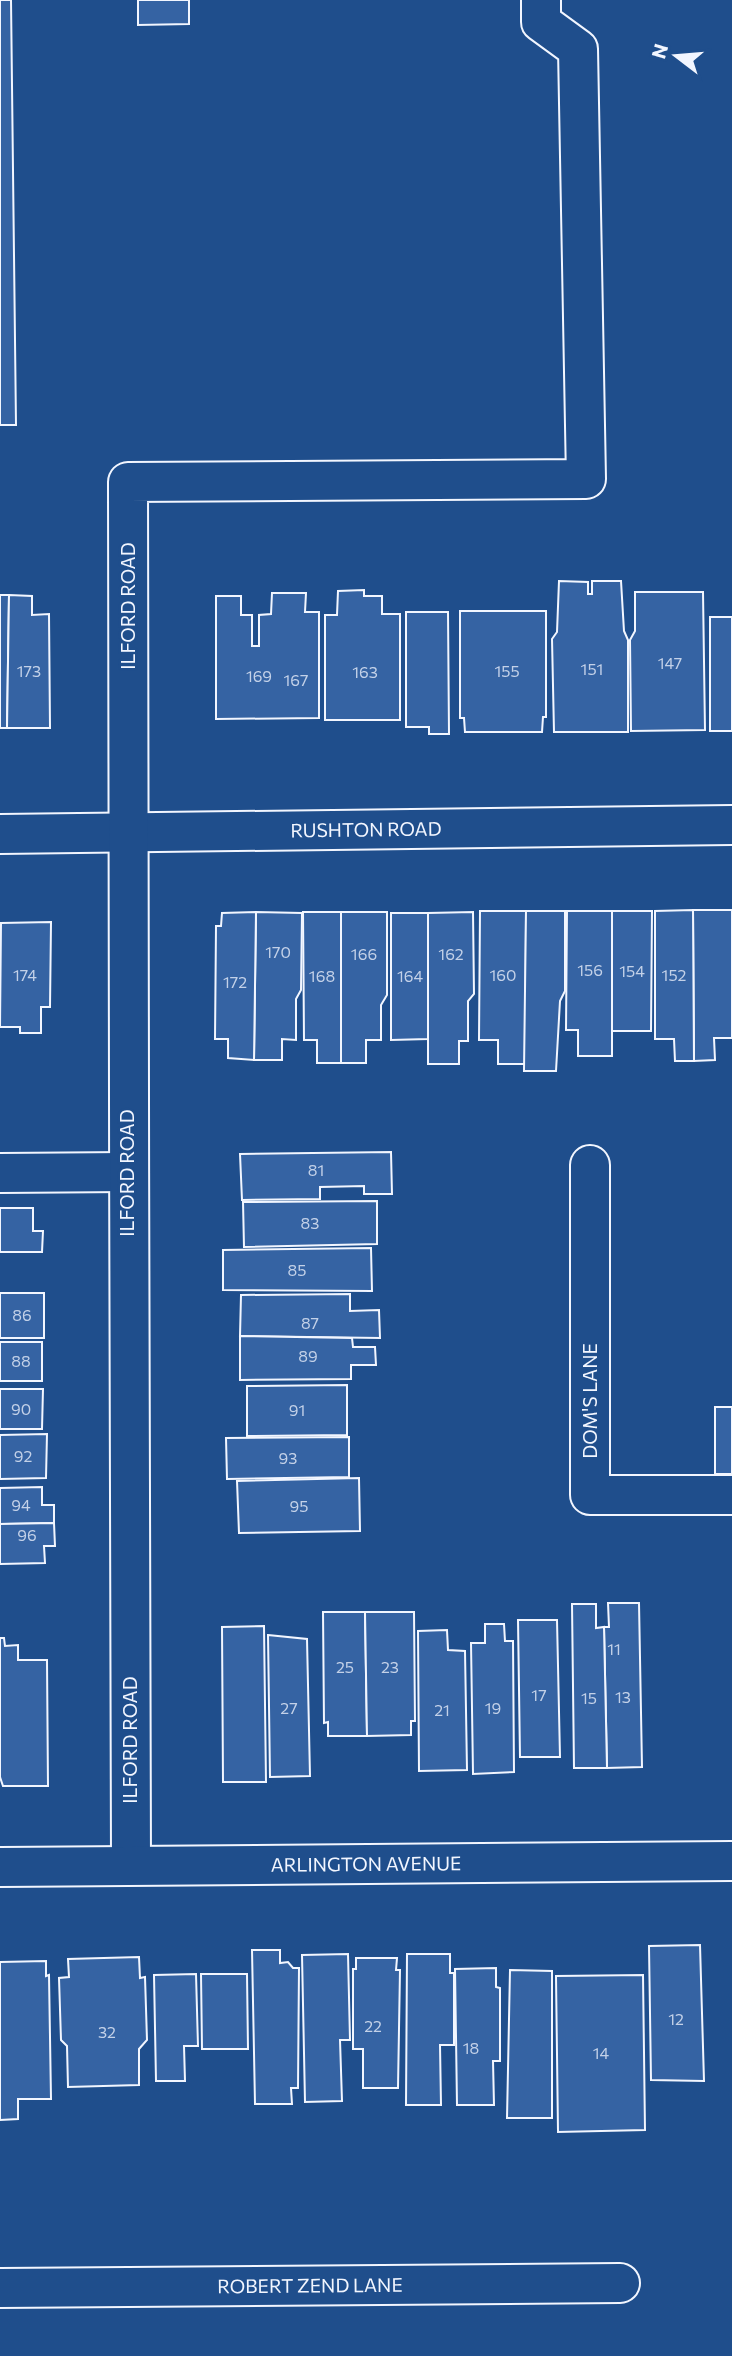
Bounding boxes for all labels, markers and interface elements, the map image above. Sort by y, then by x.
north arrow [641,21,711,91]
text: N [646,41,672,61]
street label: ILFORD ROAD [116,542,139,670]
house number: 147 [658,653,682,672]
house number: 151 [581,659,603,678]
house number: 173 [17,661,41,680]
house number: 155 [494,661,520,680]
house number: 163 [352,662,378,681]
house number: 169 [246,666,272,685]
house number: 167 [284,670,308,689]
street label: RUSHTON ROAD [290,817,442,841]
house number: 170 [265,942,291,961]
house number: 166 [351,944,377,963]
house number: 162 [438,944,464,963]
house number: 156 [577,960,603,979]
house number: 154 [619,961,645,980]
house number: 174 [13,965,37,984]
house number: 160 [490,965,517,984]
house number: 152 [662,965,687,984]
house number: 168 [309,966,335,985]
house number: 164 [397,966,423,985]
house number: 172 [223,972,247,991]
street label: ILFORD ROAD [115,1109,138,1237]
house number: 81 [308,1160,324,1179]
house number: 83 [301,1213,319,1232]
house number: 85 [288,1260,306,1279]
house number: 86 [12,1305,32,1324]
house number: 87 [301,1313,319,1332]
street label: DOM'S LANE [578,1343,601,1459]
house number: 89 [298,1346,318,1365]
house number: 88 [11,1351,31,1370]
house number: 90 [11,1399,31,1418]
house number: 91 [289,1400,305,1419]
house number: 92 [14,1446,32,1465]
house number: 93 [279,1448,297,1467]
house number: 94 [11,1495,31,1514]
house number: 95 [290,1496,308,1515]
house number: 96 [17,1525,37,1544]
house number: 11 [607,1639,621,1658]
house number: 25 [336,1657,354,1676]
house number: 23 [381,1657,399,1676]
street label: ILFORD ROAD [118,1676,141,1804]
house number: 17 [531,1685,547,1704]
house number: 13 [615,1687,631,1706]
house number: 15 [581,1688,597,1707]
house number: 27 [280,1698,298,1717]
house number: 19 [485,1698,501,1717]
house number: 21 [434,1700,450,1719]
street label: ARLINGTON AVENUE [271,1851,461,1876]
house number: 12 [668,2009,684,2028]
house number: 22 [364,2016,382,2035]
house number: 32 [98,2022,116,2041]
house number: 18 [463,2038,479,2057]
house number: 14 [593,2043,610,2062]
street label: ROBERT ZEND LANE [217,2273,403,2297]

